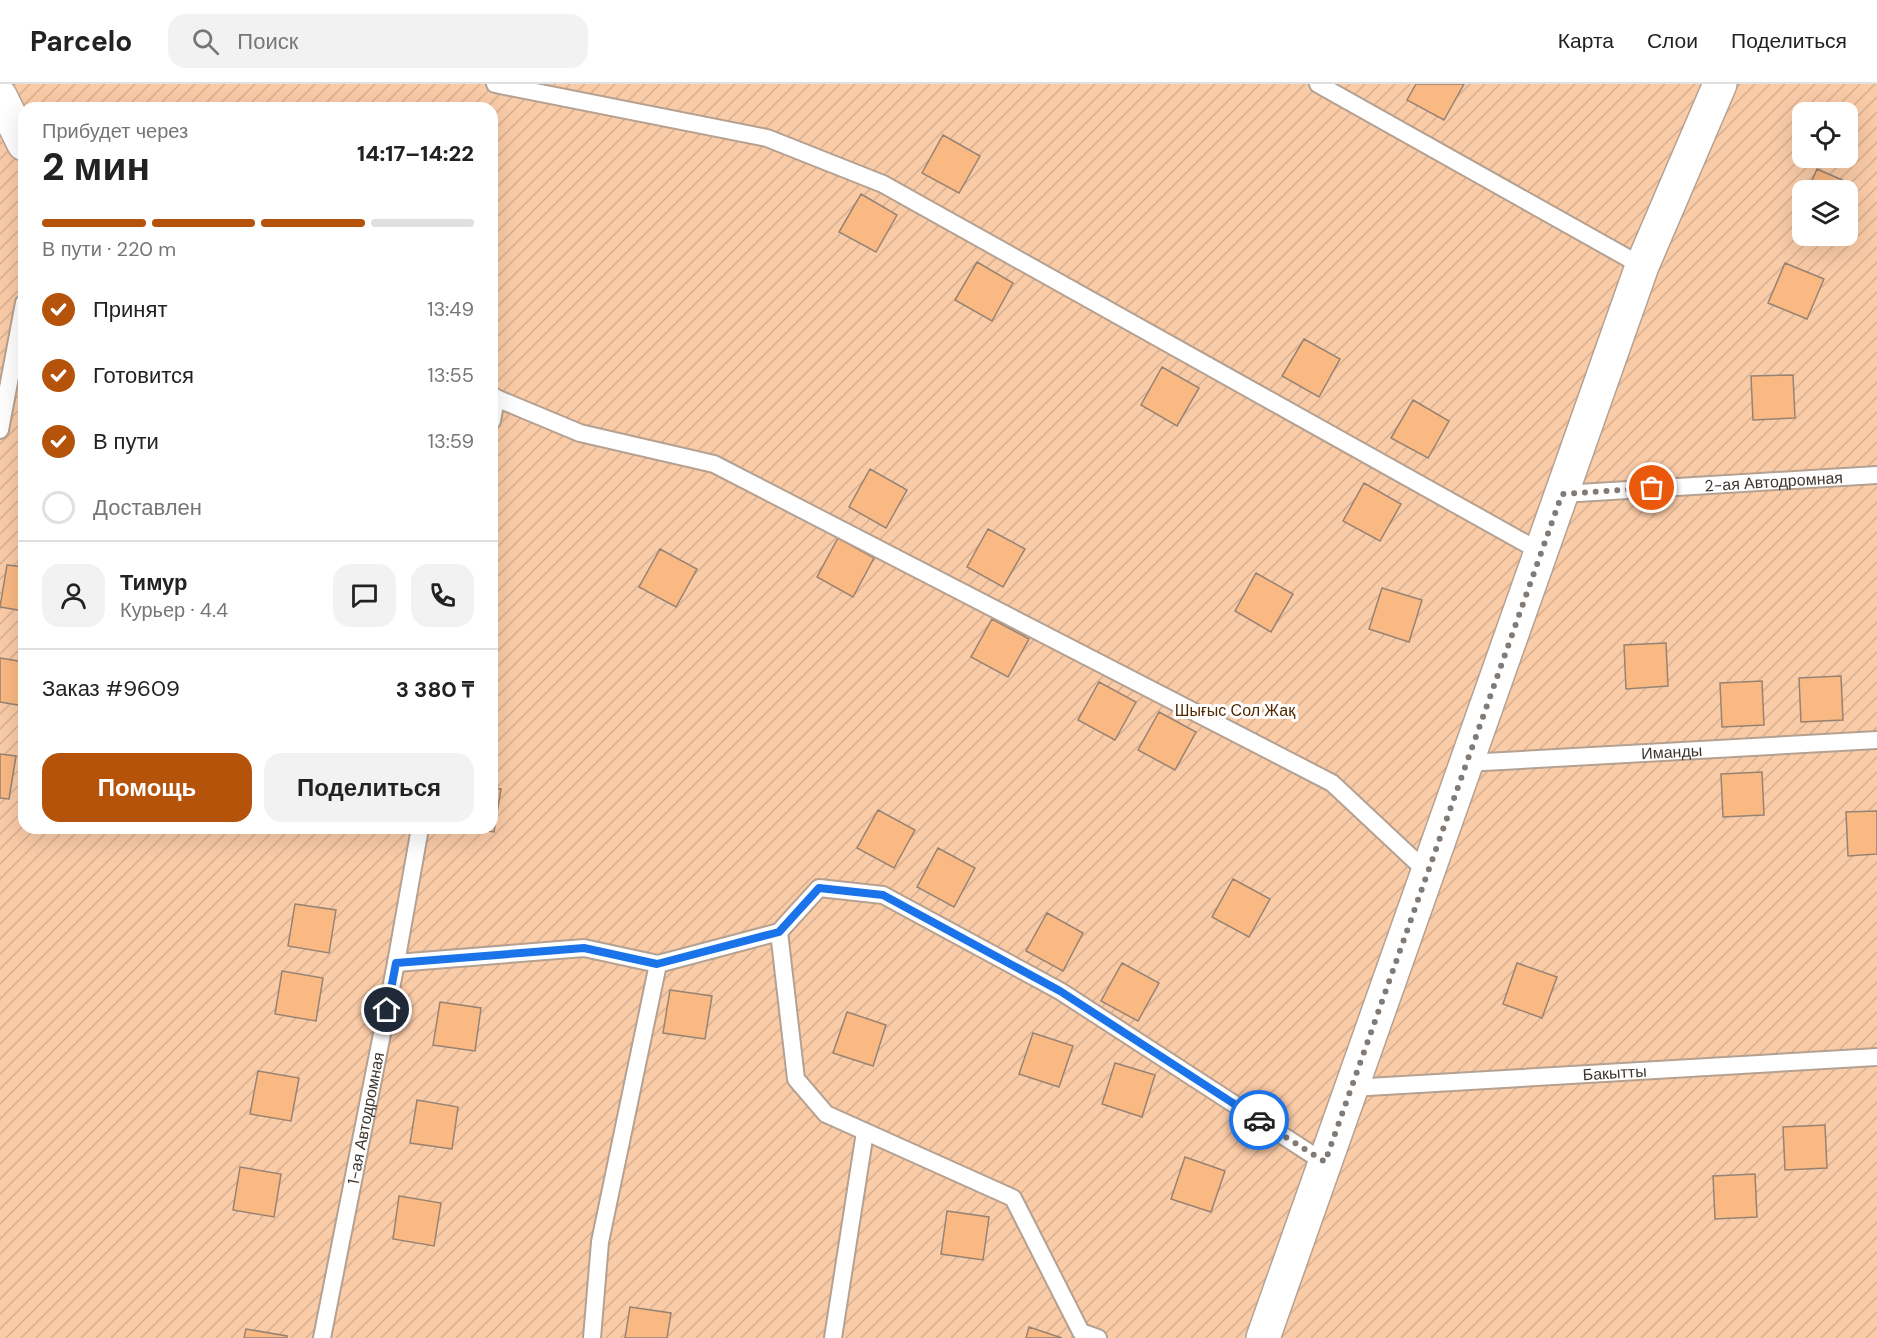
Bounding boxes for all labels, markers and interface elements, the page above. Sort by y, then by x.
search box [168,14,588,68]
text: Parcelo [30,23,132,60]
icon: search [189,25,222,58]
text: Поиск [237,27,298,56]
text: Карта [1558,27,1614,55]
text: Слои [1647,27,1698,55]
text: Поделиться [1731,27,1847,55]
map controls [1792,102,1858,246]
button: locate [1792,102,1858,168]
text: Прибудет через [42,118,188,144]
text: 14:17–14:22 [357,139,474,168]
text: 2 мин [42,141,150,192]
button: layers [1792,180,1858,246]
text: В пути · 220 m [42,236,176,262]
icon: check [42,293,75,326]
text: Принят [93,295,167,324]
text: 13:49 [427,296,474,322]
icon: check [42,359,75,392]
text: Готовится [93,361,194,390]
text: 13:55 [428,362,474,388]
icon: check [42,425,75,458]
text: В пути [93,427,159,456]
text: 13:59 [428,428,474,454]
pin [1626,462,1677,513]
street label: 2-ая Автодромная [1704,467,1844,496]
icon: bag [1635,471,1668,504]
text: Доставлен [93,493,202,522]
button: person [42,564,105,627]
button: chat [333,564,396,627]
button: phone [411,564,474,627]
text: Тимур [120,568,188,597]
text: Курьер · 4.4 [120,597,228,623]
text: Заказ #9609 [42,674,180,703]
text: 3 380 ₸ [396,675,474,704]
park label: Шығыс Сол Жақ [1175,700,1296,721]
street label: Иманды [1641,739,1703,764]
button: Помощь [42,753,252,822]
button: Поделиться [264,753,474,822]
pin [361,984,412,1035]
icon: home [370,993,403,1026]
street label: 1-ая Автодромная [342,1050,389,1186]
street label: Бакытты [1582,1060,1647,1085]
courier [1229,1090,1289,1150]
icon: car [1243,1104,1276,1137]

